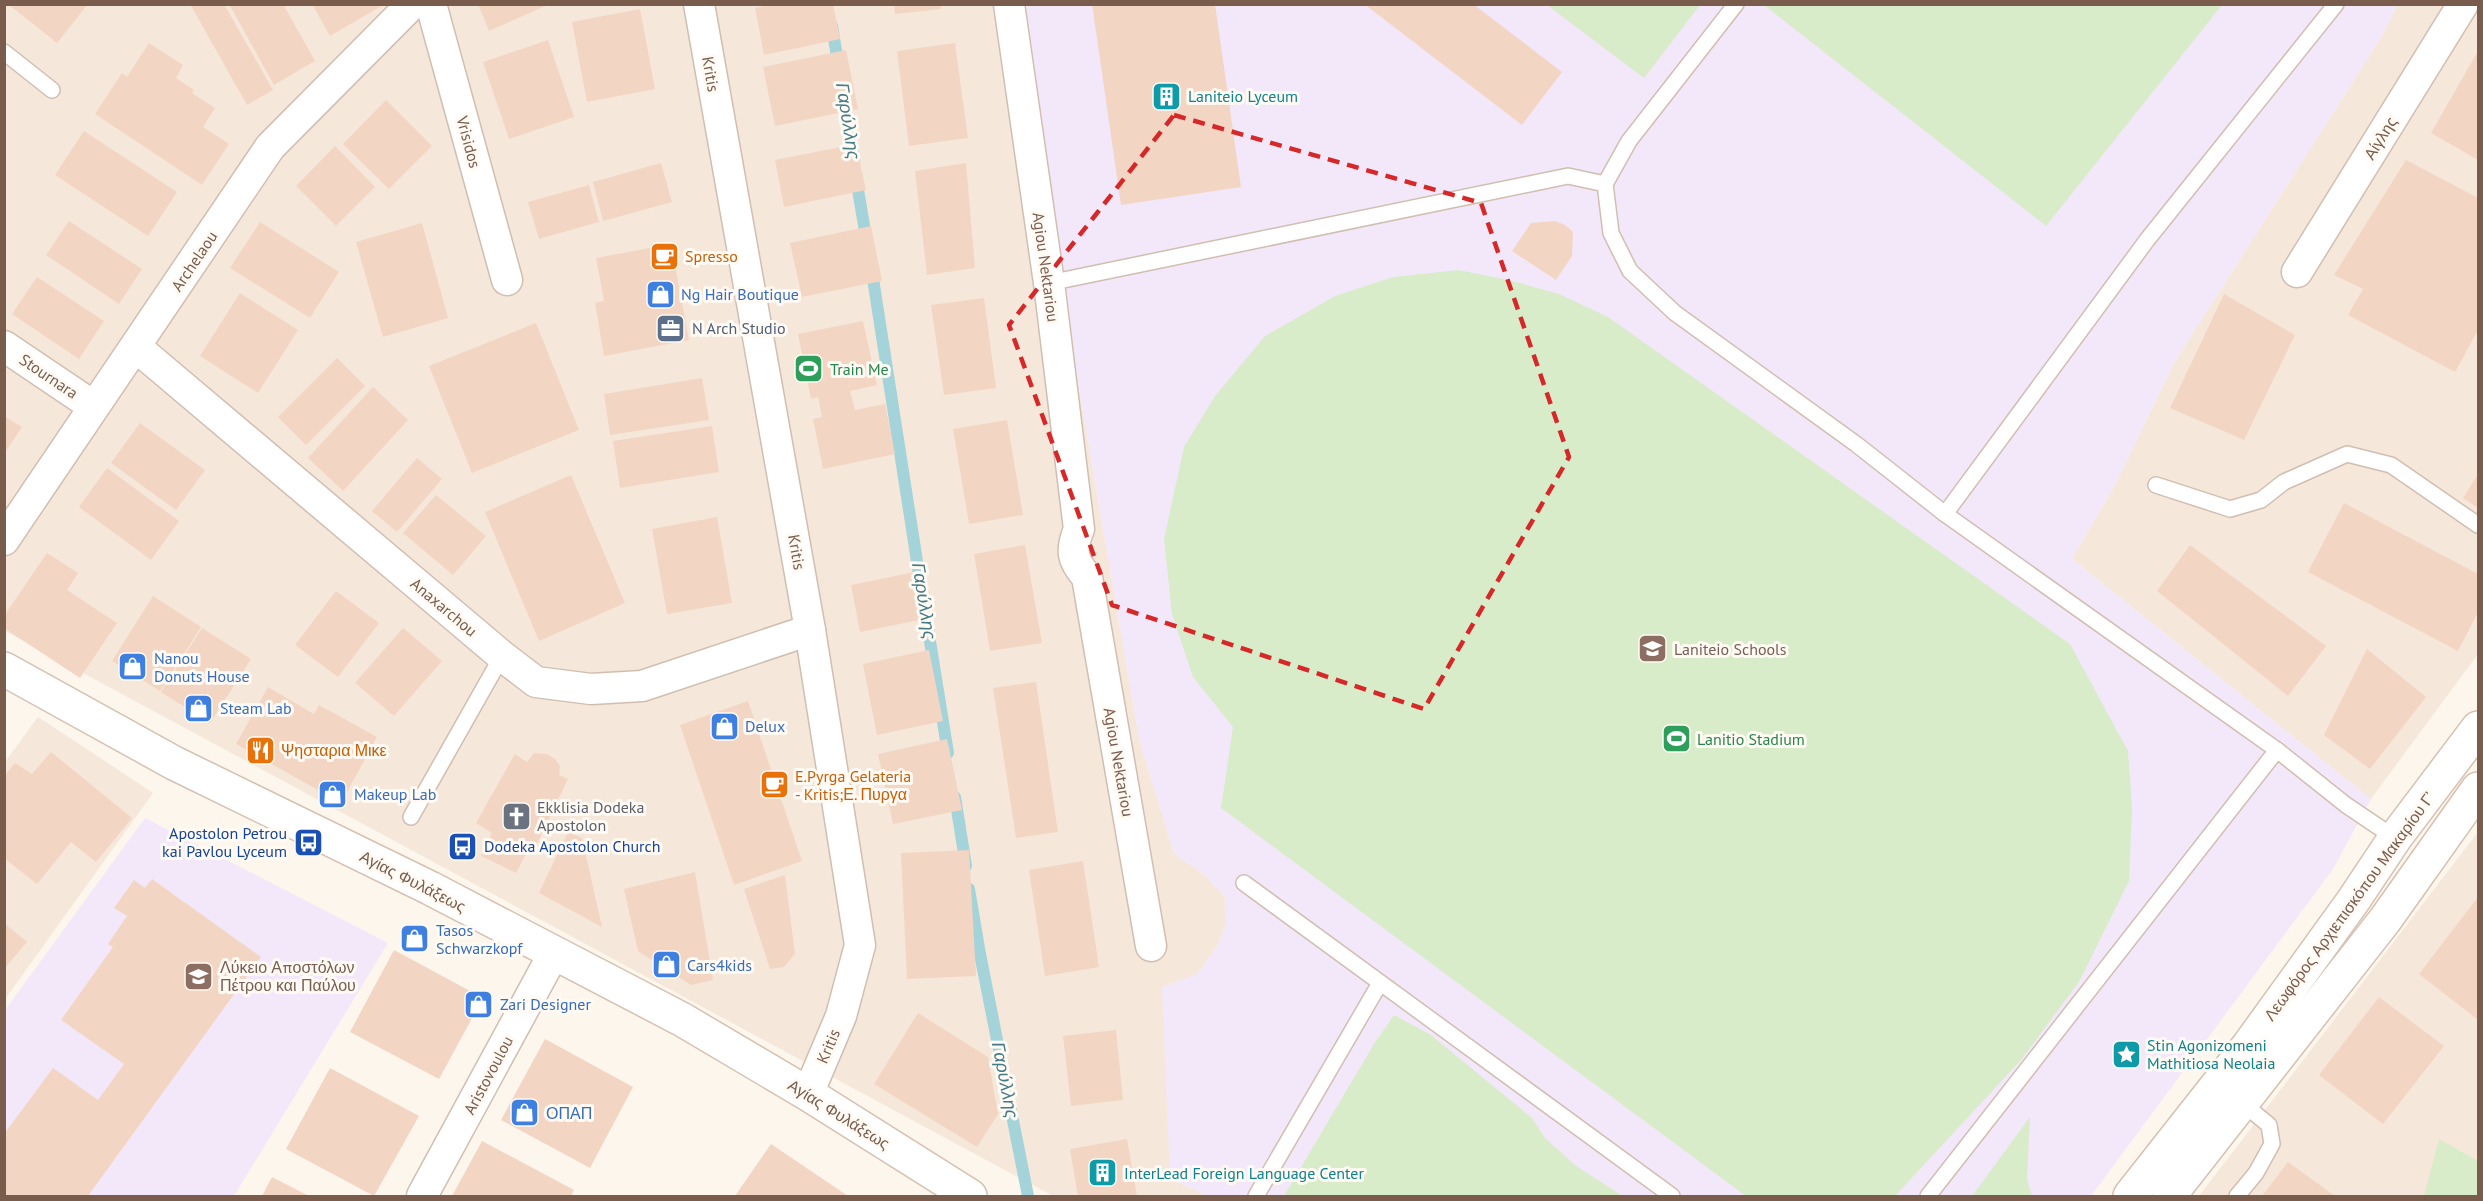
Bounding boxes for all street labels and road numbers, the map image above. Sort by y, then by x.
street label: Kritis [698,55,724,93]
street label: Vrisidos [452,113,486,170]
street label: Αίγλης [2359,113,2401,163]
street label: Agiou Nektariou [1028,211,1064,323]
street label: Archelaou [166,227,222,295]
street label: Stournara [16,349,82,403]
street label: Kritis [784,533,810,571]
street label: Anaxarchou [407,573,481,641]
street label: Agiou Nektariou [1100,706,1138,818]
street label: Λεωφόρος Αρχιεπισκόπου Μακαρίου Γ’ [2259,788,2439,1024]
street label: Αγίας Φυλάξεως [357,846,470,916]
street label: Kritis [812,1026,844,1066]
street label: Aristovoulou [459,1032,517,1118]
street label: Αγίας Φυλάξεως [784,1075,894,1153]

